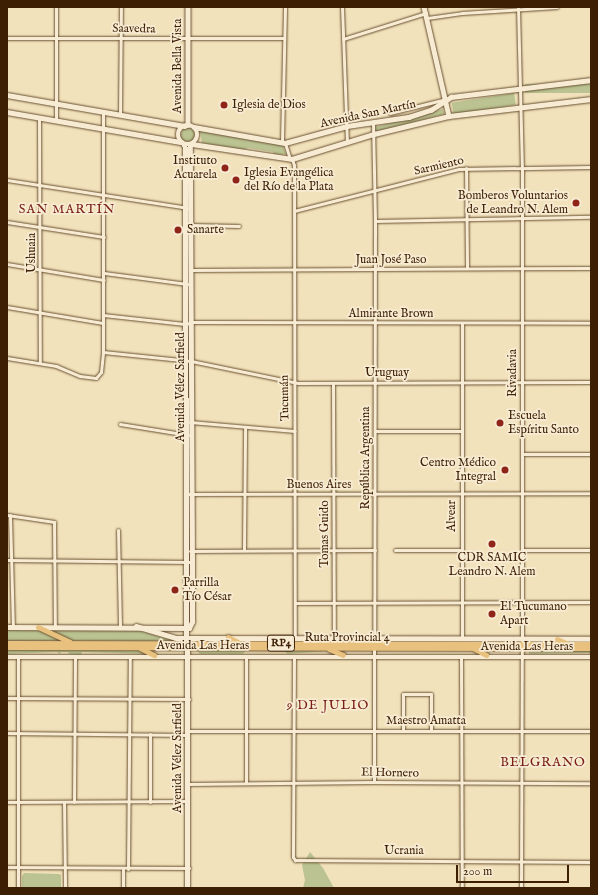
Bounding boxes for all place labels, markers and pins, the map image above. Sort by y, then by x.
place label: Iglesia de Dios [232,98,306,112]
marker: Iglesia de Dios [219,100,229,110]
place label: Instituto Acuarela [173,154,217,182]
marker: Instituto Acuarela [220,163,230,173]
place label: Iglesia Evangélica del Río de la Plata [244,166,334,194]
marker: Iglesia Evangélica del Río de la Plata [231,175,241,185]
place label: Bomberos Voluntarios de Leandro N. Alem [458,189,568,217]
marker: Bomberos Voluntarios de Leandro N. Alem [571,198,581,208]
place label: Sanarte [187,223,224,237]
marker: Sanarte [172,224,184,236]
place label: Escuela Espíritu Santo [508,409,579,437]
marker: Escuela Espíritu Santo [495,418,505,428]
place label: Centro Médico Integral [420,456,496,484]
marker: Centro Médico Integral [499,464,511,476]
marker: CDR SAMIC Leandro N. Alem [487,539,497,549]
place label: CDR SAMIC Leandro N. Alem [449,551,535,579]
place label: Parrilla Tío César [183,576,232,604]
marker: Parrilla Tío César [170,585,180,595]
place label: El Tucumano Apart [500,600,567,628]
marker: El Tucumano Apart [487,609,497,619]

